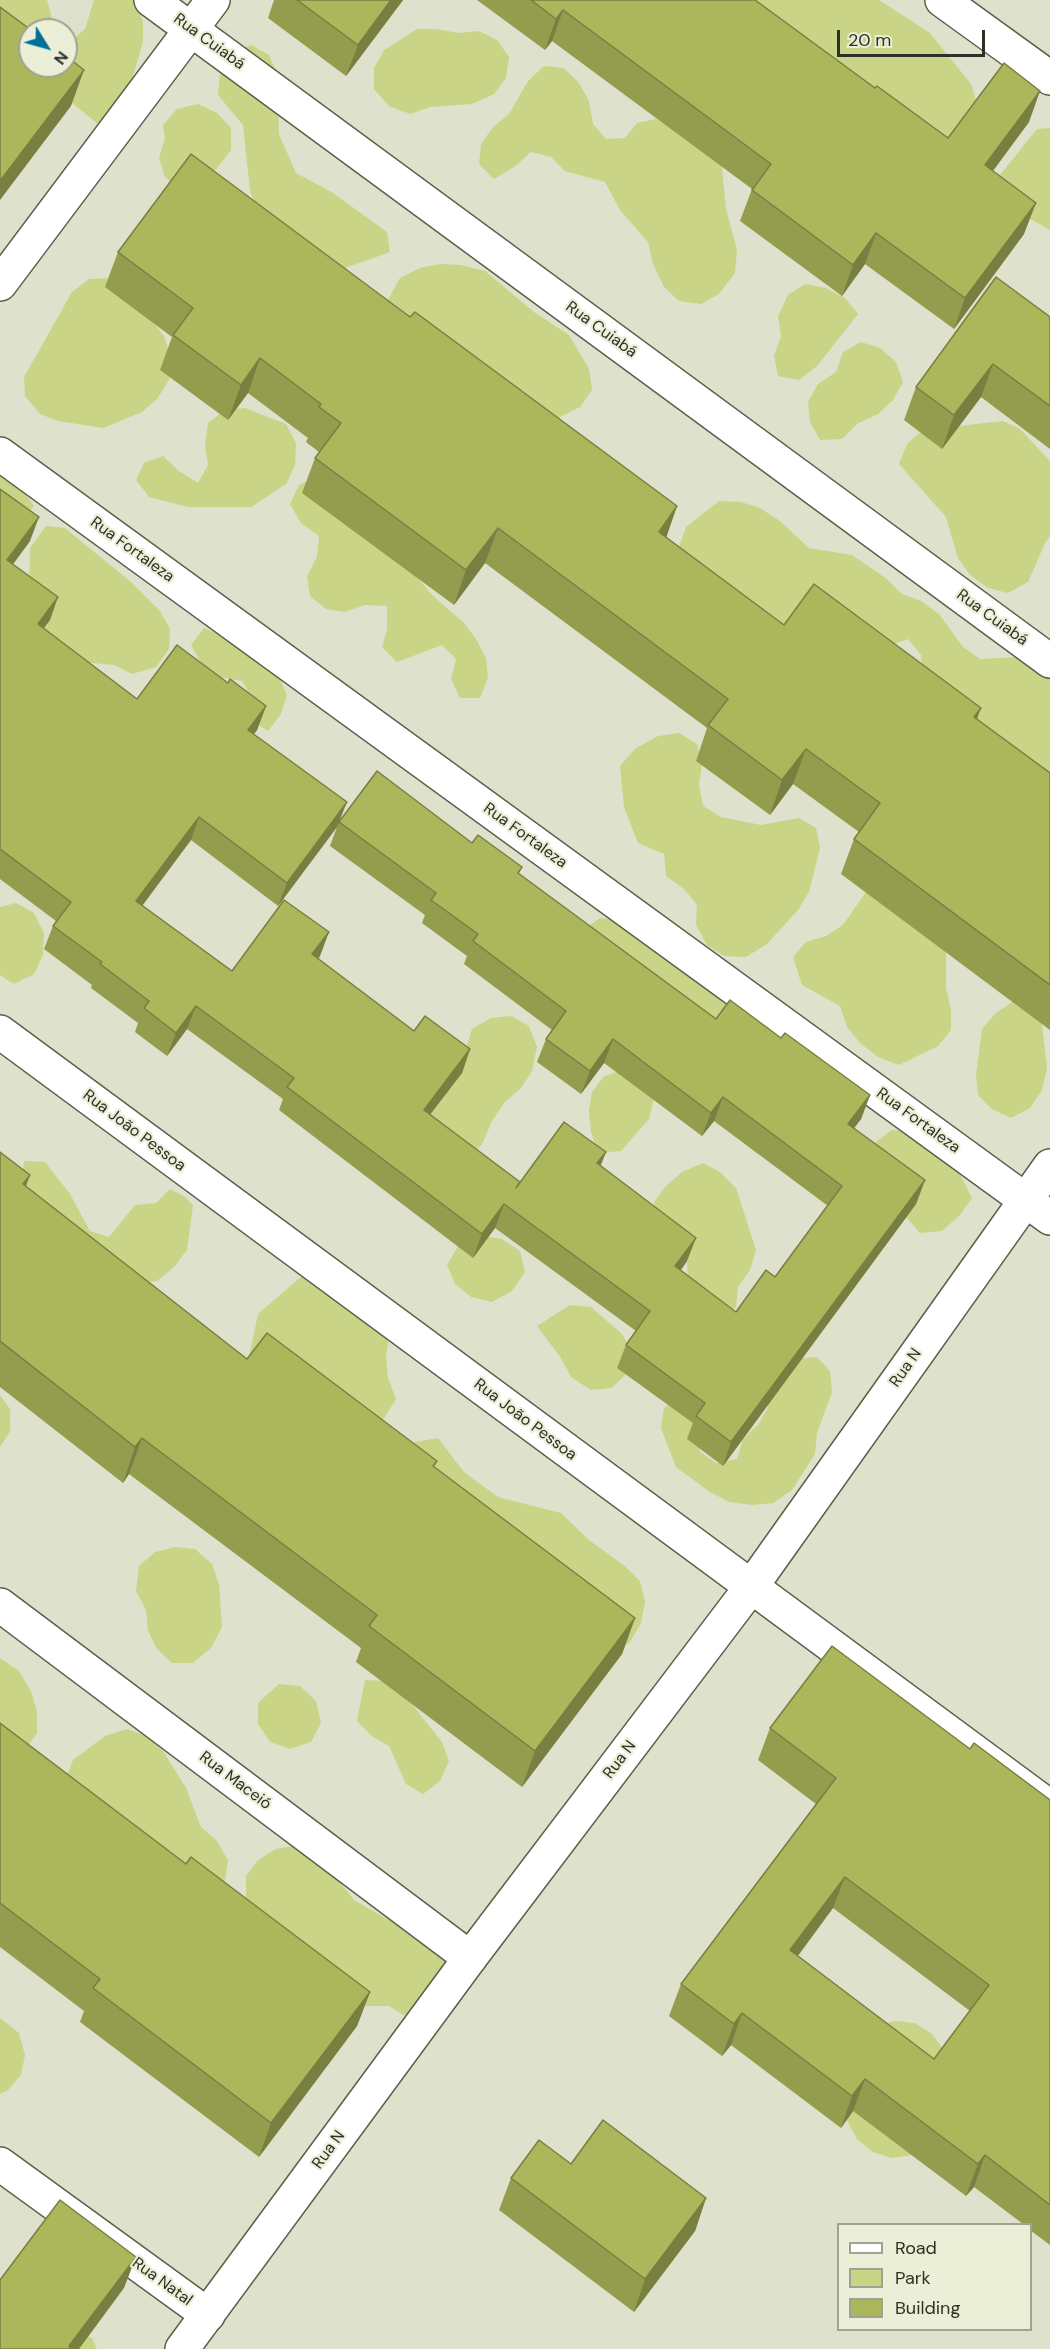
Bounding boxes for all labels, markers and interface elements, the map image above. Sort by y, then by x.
street label: Rua Cuiabá [170,10,248,74]
north arrow [18,18,78,78]
scale bar [840,18,988,56]
text: 20 m [848,28,891,52]
text: N [49,47,73,69]
street label: Rua Cuiabá [562,298,640,362]
street label: Rua Fortaleza [86,513,178,587]
street label: Rua Cuiabá [953,586,1031,650]
street label: Rua Fortaleza [479,799,571,873]
street label: Rua Fortaleza [872,1084,964,1158]
street label: Rua João Pessoa [79,1086,189,1176]
street label: Rua N [886,1345,926,1391]
street label: Rua João Pessoa [470,1375,580,1465]
street label: Rua N [599,1737,641,1783]
street label: Rua Maceió [195,1748,275,1814]
street label: Rua N [309,2127,349,2173]
legend [837,2223,1032,2331]
text: Road [895,2236,937,2260]
street label: Rua Natal [128,2254,196,2310]
text: Park [895,2266,931,2290]
text: Building [895,2296,960,2320]

